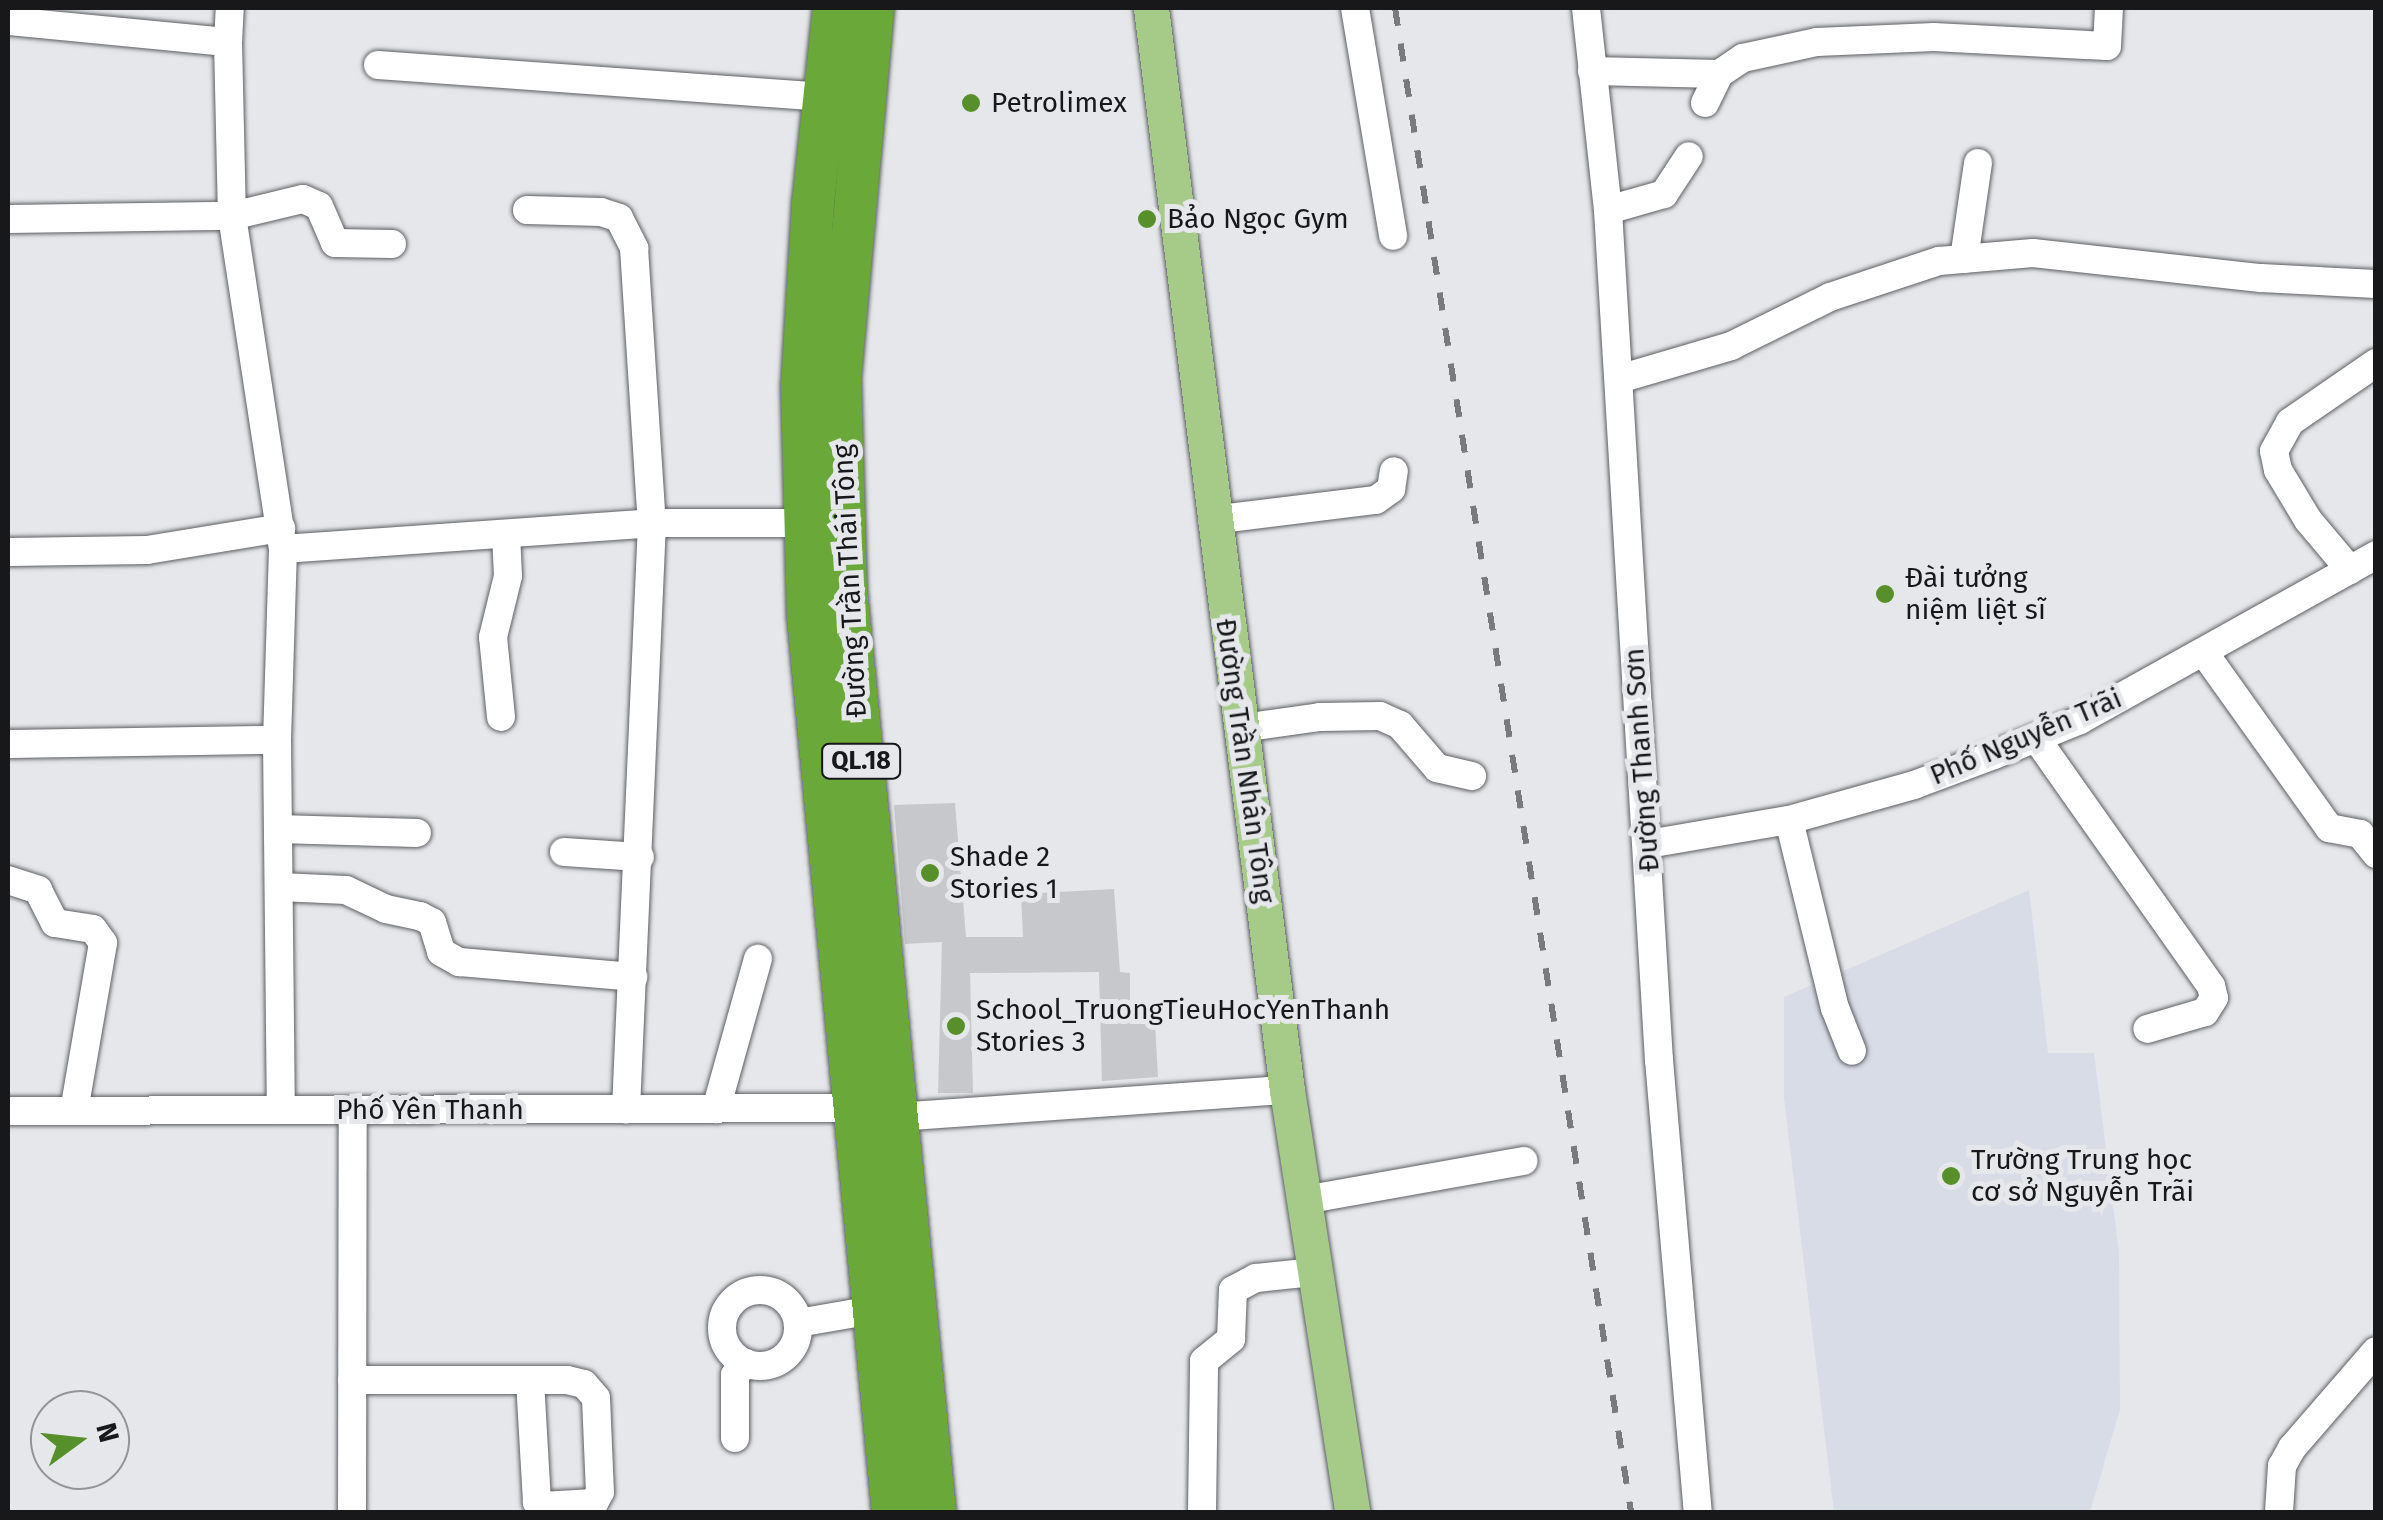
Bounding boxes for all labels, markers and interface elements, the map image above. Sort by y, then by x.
place label: Petrolimex [991,86,1127,120]
marker: Petrolimex [960,92,982,114]
place label: Bảo Ngọc Gym [1167,202,1349,236]
marker: Bảo Ngọc Gym [1136,208,1158,230]
street label: Đường Trần Thái Tông [826,443,874,719]
place label: Đài tưởng niệm liệt sĩ [1905,561,2046,627]
marker: Đài tưởng niệm liệt sĩ [1874,583,1896,605]
street label: Đường Trần Nhân Tông [1208,617,1282,905]
street label: Đường Thanh Sơn [1617,647,1667,873]
street label: Phố Nguyễn Trãi [1925,681,2127,793]
road number: QL.18 [821,741,901,781]
place label: Shade 2 Stories 1 [950,840,1058,906]
marker: Shade 2 Stories 1 [919,862,941,884]
place label: School_TruongTieuHocYenThanh Stories 3 [976,993,1390,1059]
marker: School_TruongTieuHocYenThanh Stories 3 [945,1015,967,1037]
street label: Phố Yên Thanh [336,1093,524,1127]
place label: Trường Trung học cơ sở Nguyễn Trãi [1971,1143,2194,1209]
marker: Trường Trung học cơ sở Nguyễn Trãi [1940,1165,1962,1187]
north arrow [30,1390,130,1490]
text: N [89,1419,126,1446]

